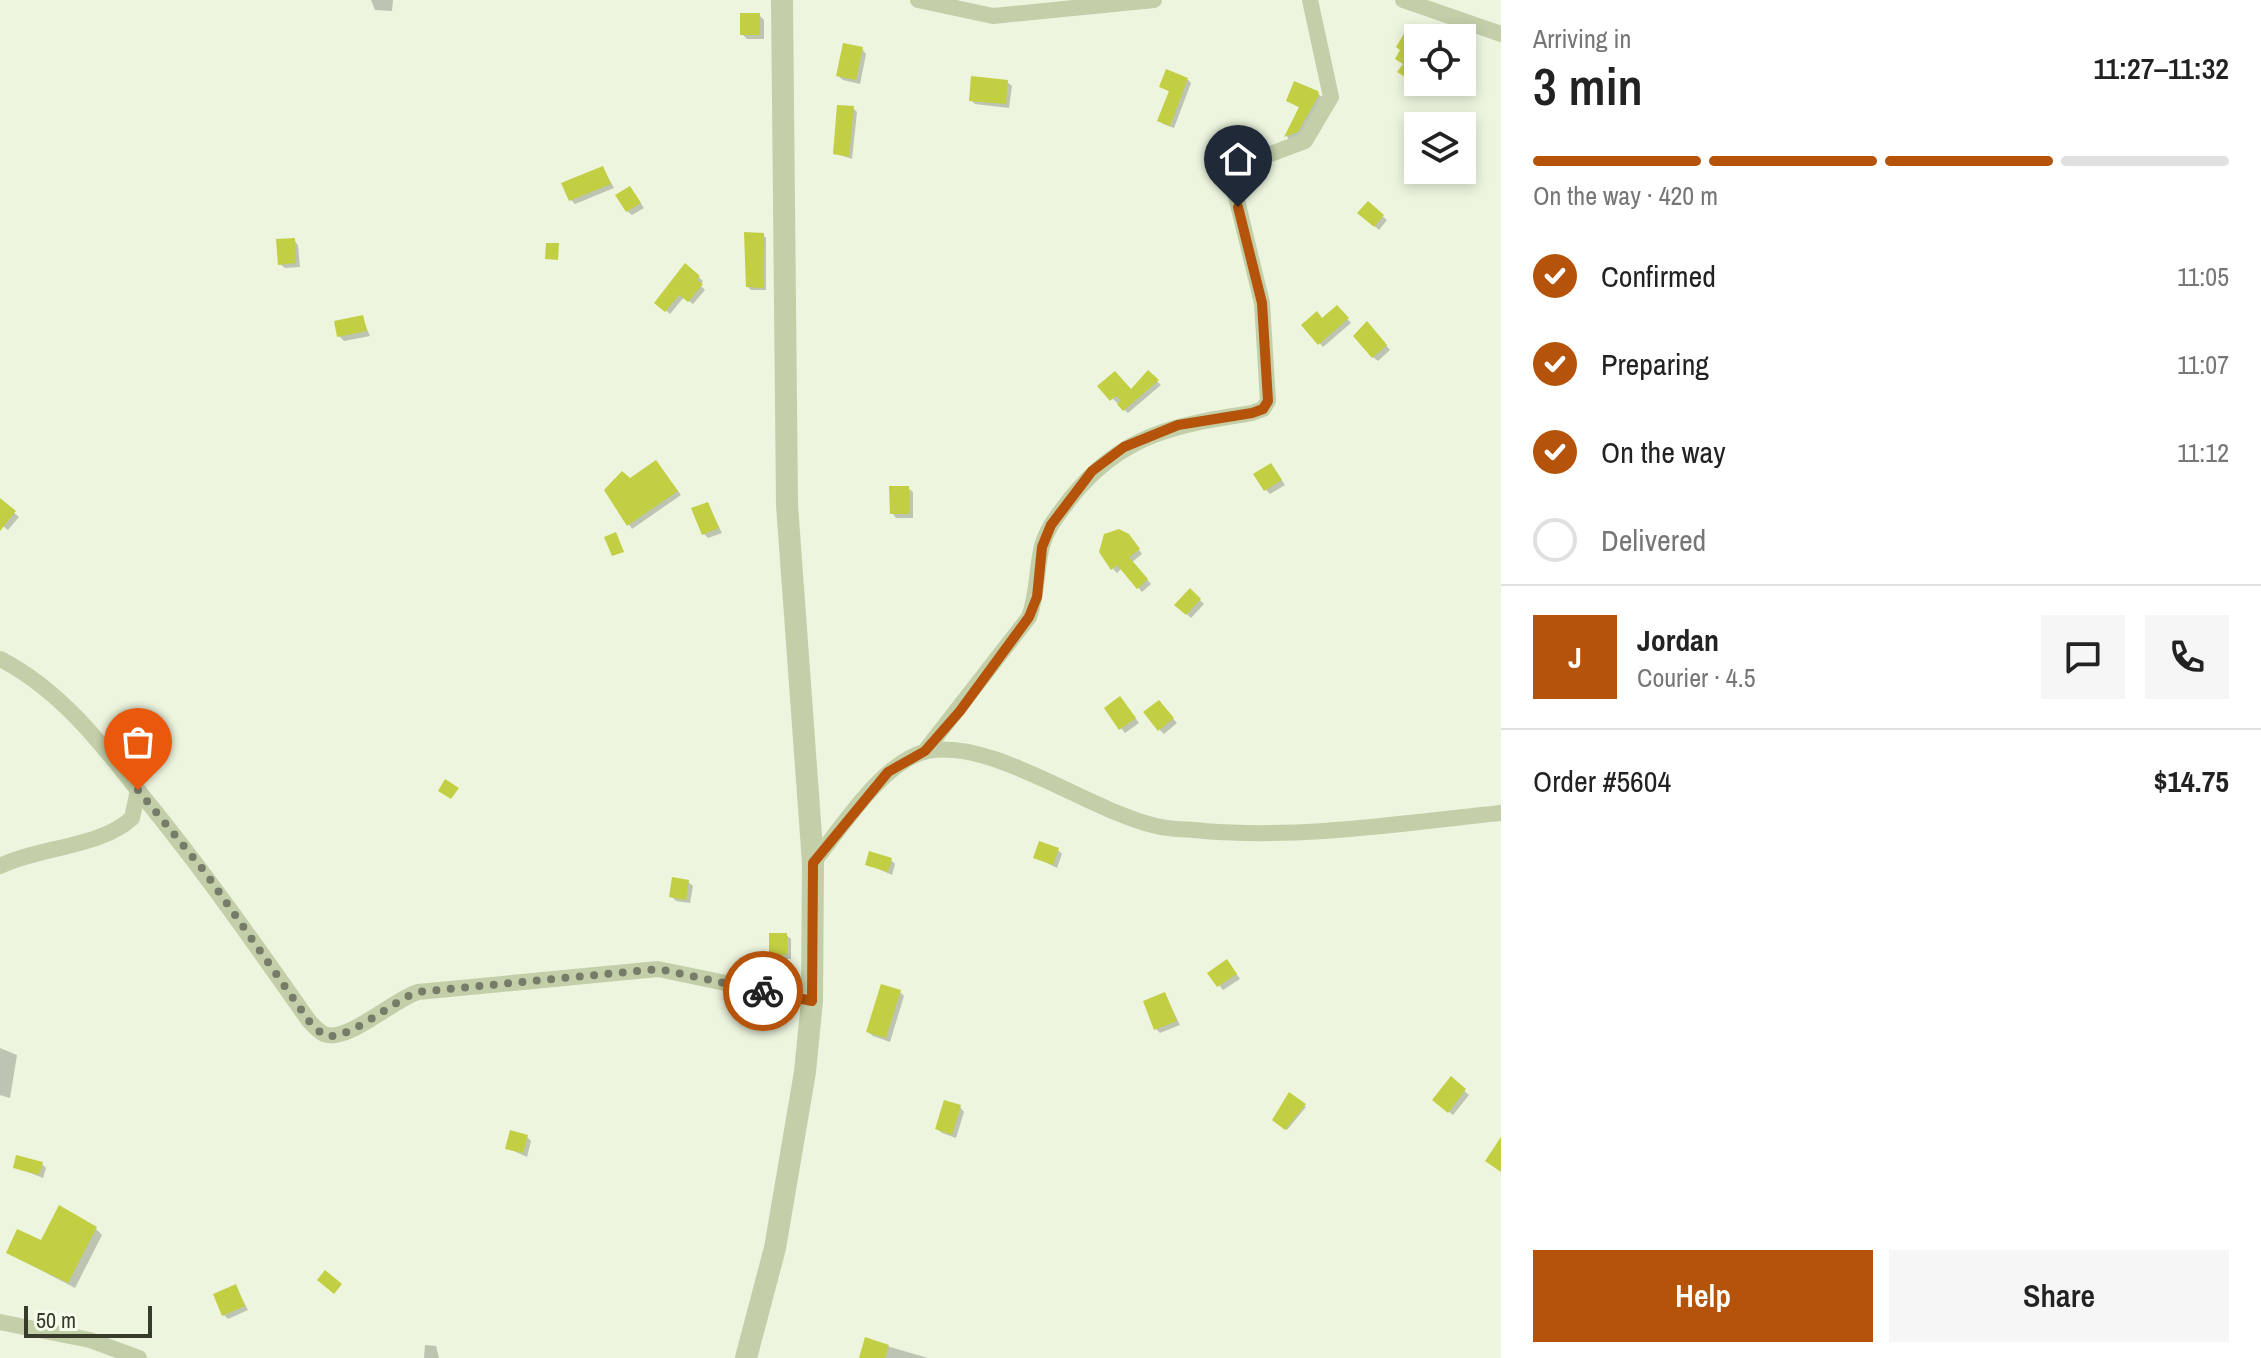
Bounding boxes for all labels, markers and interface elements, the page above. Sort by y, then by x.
text: Arriving in [1533,21,1631,56]
map controls [1404,24,1476,184]
button: locate [1404,24,1476,96]
text: 11:27–11:32 [2093,48,2229,88]
text: 3 min [1533,51,1643,121]
button: layers [1404,112,1476,184]
pin [1204,125,1272,207]
icon: home [1216,137,1260,181]
text: On the way · 420 m [1533,178,1718,213]
icon: check [1533,254,1577,298]
text: Confirmed [1601,256,1716,296]
text: 11:05 [2177,259,2229,294]
icon: check [1533,342,1577,386]
text: Preparing [1601,344,1709,384]
text: 11:07 [2177,347,2229,382]
icon: check [1533,430,1577,474]
text: On the way [1601,432,1725,472]
text: 11:12 [2177,435,2229,470]
text: Delivered [1601,520,1706,560]
button: chat [2041,615,2125,699]
button: phone [2145,615,2229,699]
text: Jordan [1637,620,1719,660]
text: J [1568,637,1582,677]
text: Courier · 4.5 [1637,660,1756,695]
pin [104,708,172,790]
icon: bag [116,720,160,764]
text: Order #5604 [1533,761,1671,801]
text: $14.75 [2154,761,2229,801]
courier [723,951,803,1031]
icon: bike [741,969,785,1013]
button: Help [1533,1250,1873,1342]
button: Share [1889,1250,2229,1342]
scale bar [24,1302,152,1338]
text: 50 m [36,1305,76,1335]

